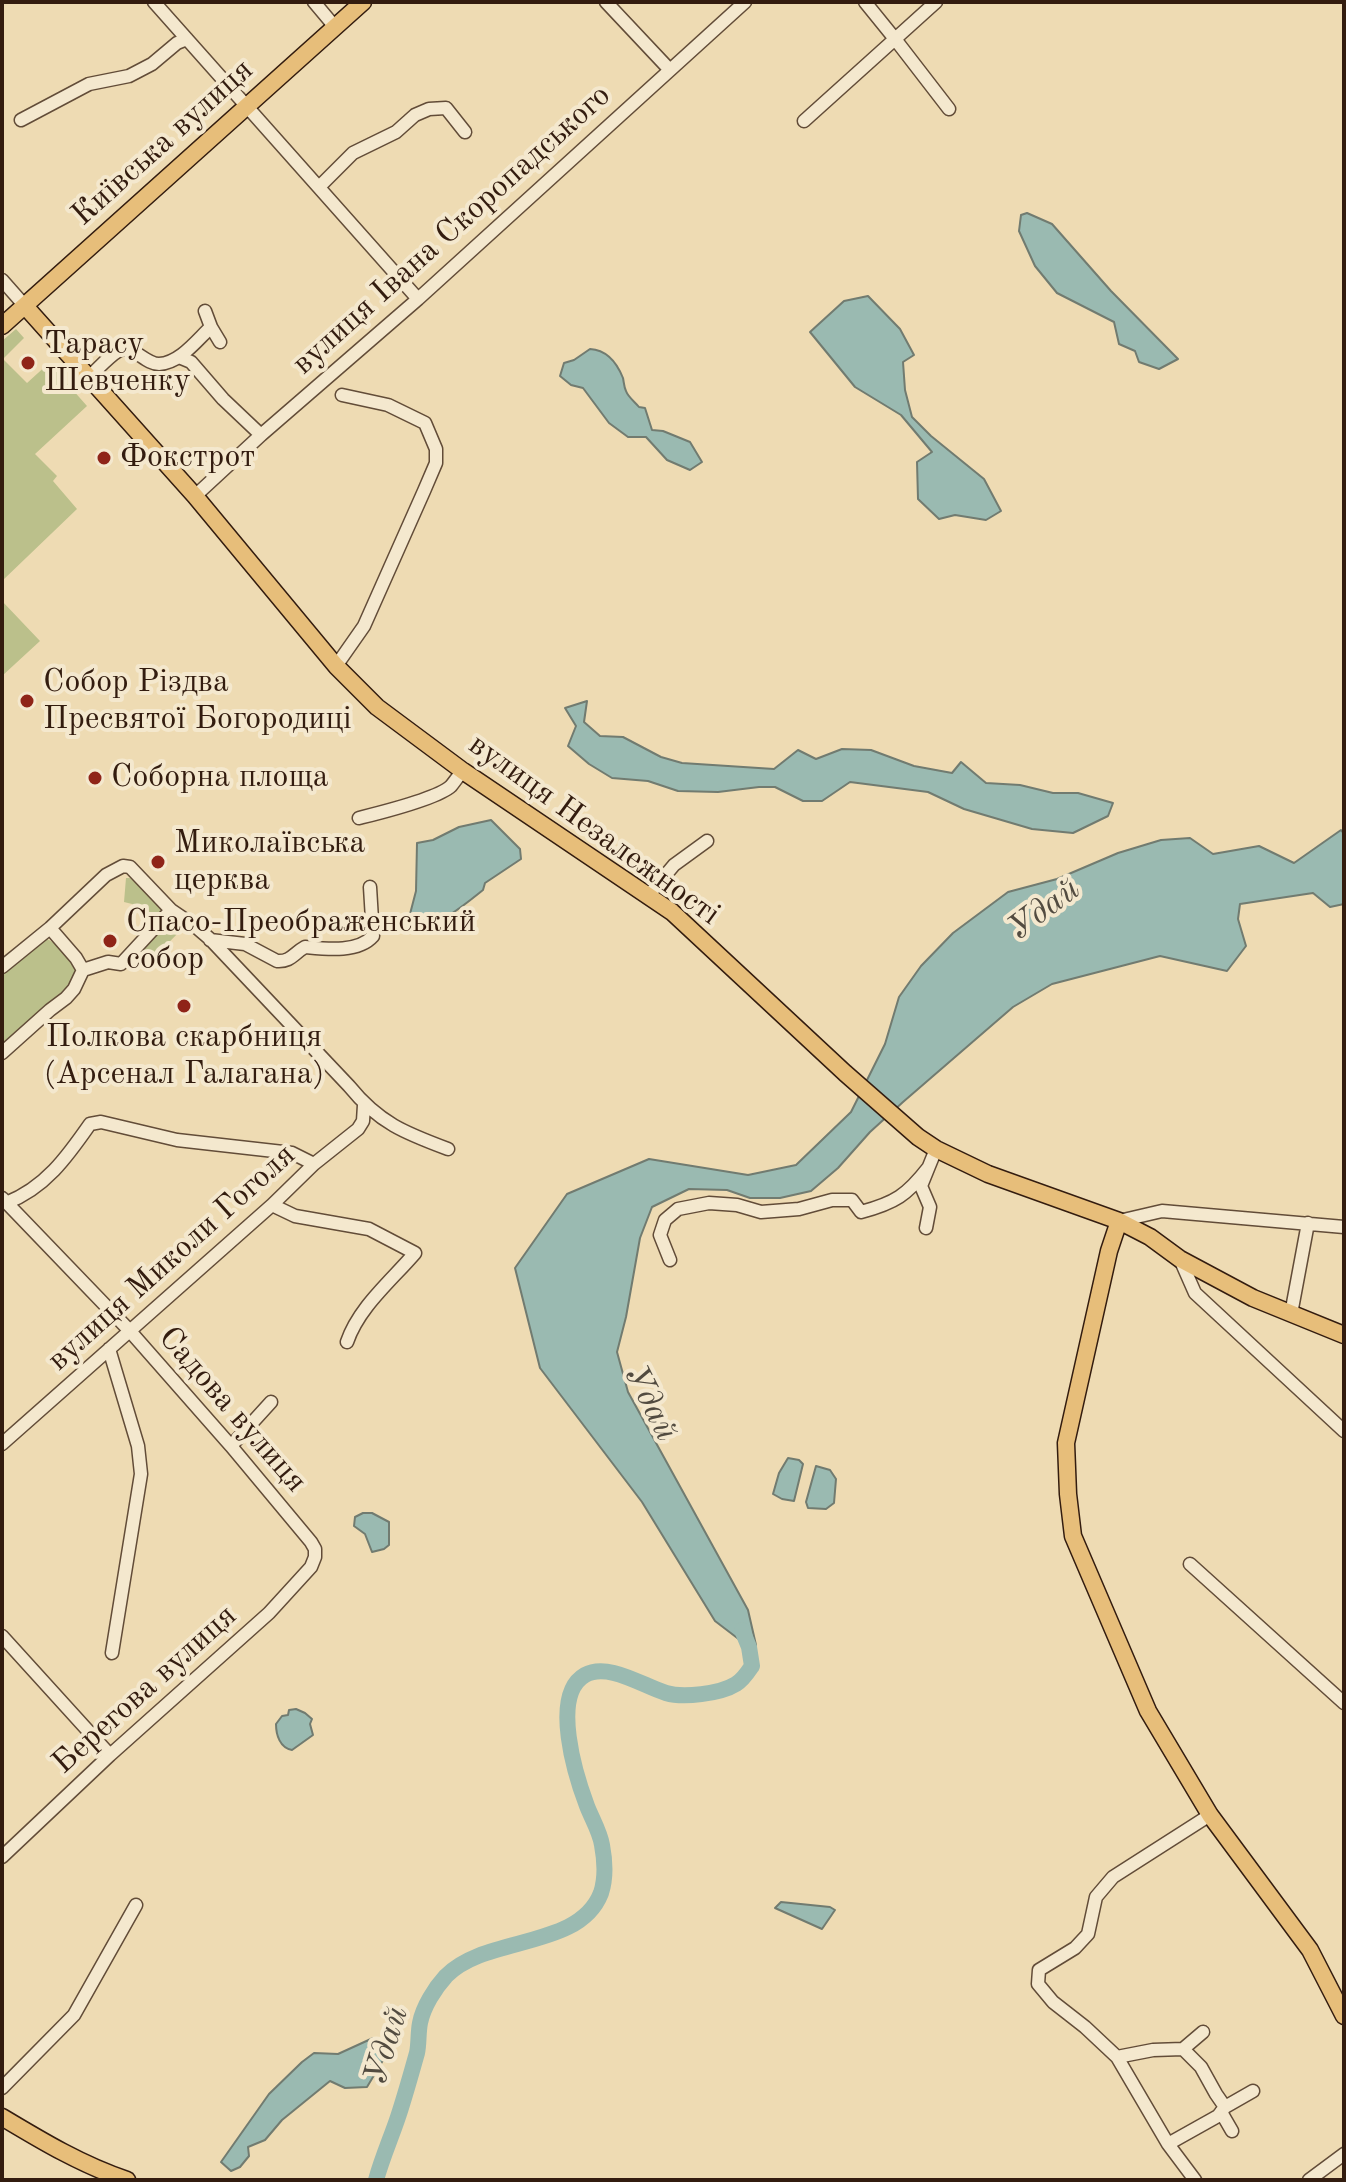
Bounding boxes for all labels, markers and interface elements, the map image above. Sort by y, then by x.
street label: Київська вулиця [64,51,262,235]
street label: вулиця Івана Скоропадського [285,77,619,383]
place label: Тарасу Шевченку [44,326,191,401]
marker: Тарасу Шевченку [19,354,37,372]
place label: Фокстрот [120,439,255,477]
marker: Фокстрот [95,449,113,467]
place label: Собор Різдва Пресвятої Богородиці [43,664,352,739]
marker: Собор Різдва Пресвятої Богородиці [18,692,36,710]
street label: вулиця Незалежності [461,726,727,934]
place label: Соборна площа [111,759,329,797]
marker: Соборна площа [86,769,104,787]
place label: Миколаївська церква [174,825,365,900]
marker: Миколаївська церква [149,853,167,871]
water label: Удай [999,869,1089,951]
place label: Спасо-Преображенський собор [126,904,476,979]
marker: Спасо-Преображенський собор [101,932,119,950]
marker: Полкова скарбниця (Арсенал Галагана) [175,997,193,1015]
place label: Полкова скарбниця (Арсенал Галагана) [44,1019,324,1094]
street label: вулиця Миколи Гоголя [40,1136,304,1380]
street label: Садова вулиця [150,1319,314,1501]
water label: Удай [613,1358,687,1448]
street label: Берегова вулиця [45,1597,245,1783]
water label: Удай [356,2001,418,2091]

